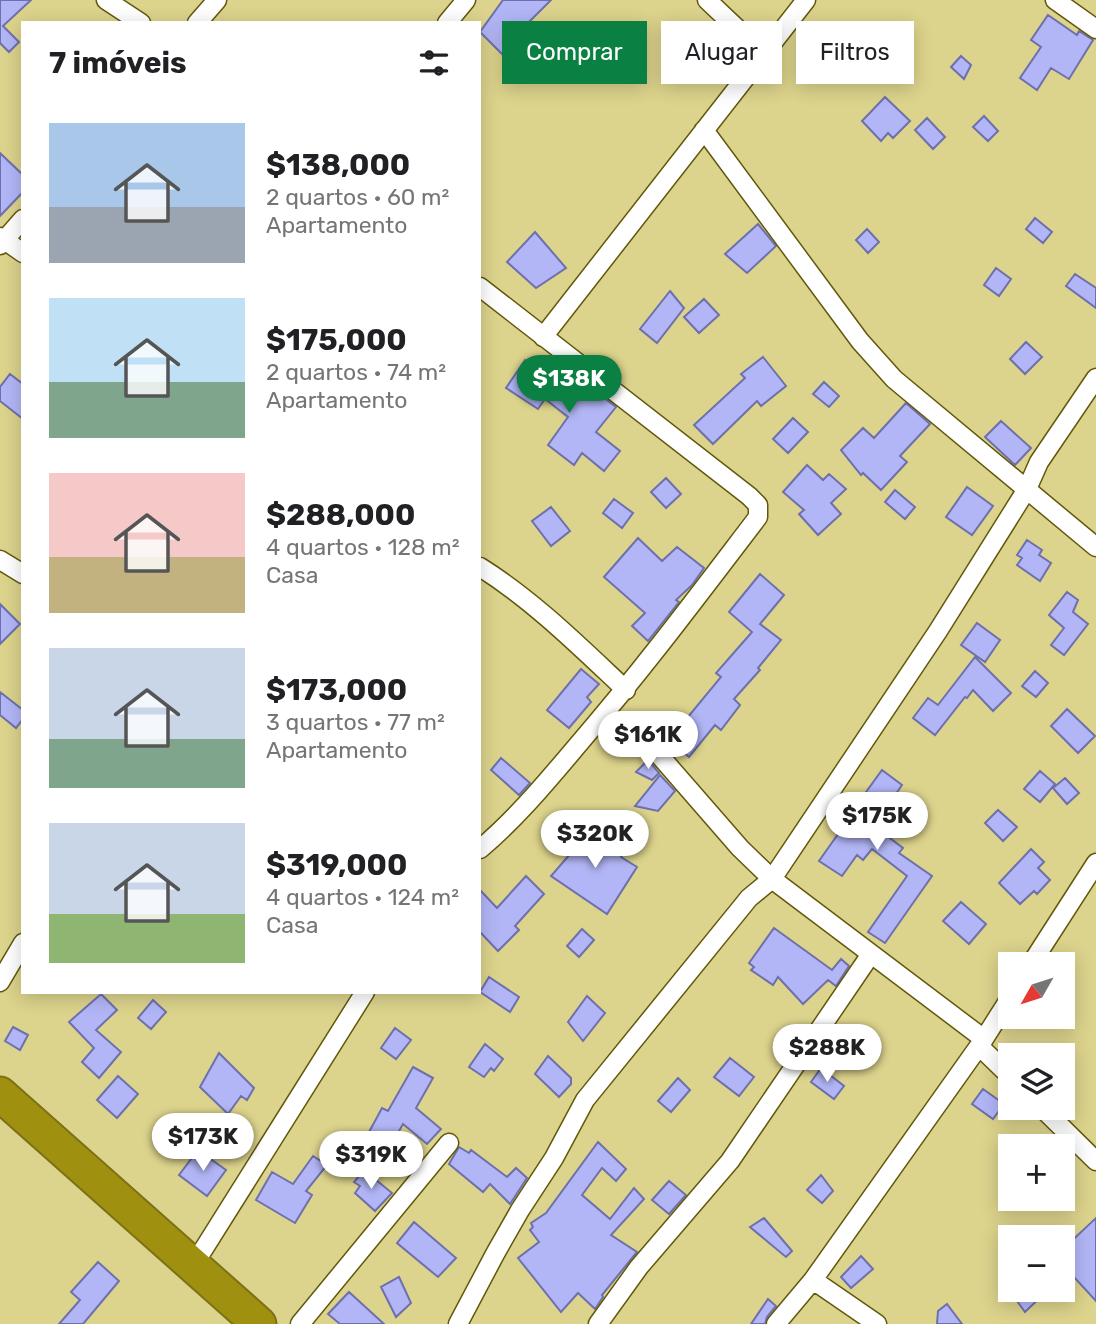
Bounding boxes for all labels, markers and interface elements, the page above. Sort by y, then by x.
chip: Comprar [502,21,647,84]
chip: Alugar [661,21,782,84]
chip: Filtros [796,21,914,84]
icon: filters [415,44,453,82]
text: 7 imóveis [49,45,187,81]
text: $138,000 [266,147,410,183]
icon: home [105,151,189,235]
text: 2 quartos · 60 m² [266,183,449,211]
text: Apartamento [266,211,408,239]
text: $175,000 [266,322,407,358]
icon: home [105,326,189,410]
pin: $138K [520,356,618,415]
text: 2 quartos · 74 m² [266,358,446,386]
text: $138K [533,364,605,392]
text: Apartamento [266,386,408,414]
text: $288,000 [266,497,415,533]
icon: home [105,501,189,585]
text: 4 quartos · 128 m² [266,533,460,561]
text: Casa [266,561,318,589]
text: $173,000 [266,672,407,708]
icon: home [105,676,189,760]
text: 3 quartos · 77 m² [266,708,445,736]
pin: $161K [599,712,697,771]
text: $161K [614,720,682,748]
text: Apartamento [266,736,408,764]
pin: $175K [828,792,926,852]
text: $175K [842,801,912,829]
pin: $320K [546,810,644,870]
text: $320K [557,819,633,847]
text: $319,000 [266,847,407,883]
icon: home [105,851,189,935]
text: 4 quartos · 124 m² [266,883,459,911]
text: Casa [266,911,318,939]
north arrow [998,952,1074,1029]
map controls [998,952,1075,1302]
pin: $288K [778,1024,876,1084]
text: $288K [789,1033,865,1061]
button: layers [998,1043,1075,1120]
pin: $173K [154,1114,252,1173]
text: $173K [168,1122,238,1150]
pin: $319K [322,1132,420,1191]
button: + [998,1134,1075,1211]
text: $319K [335,1140,407,1168]
button: − [998,1225,1075,1302]

